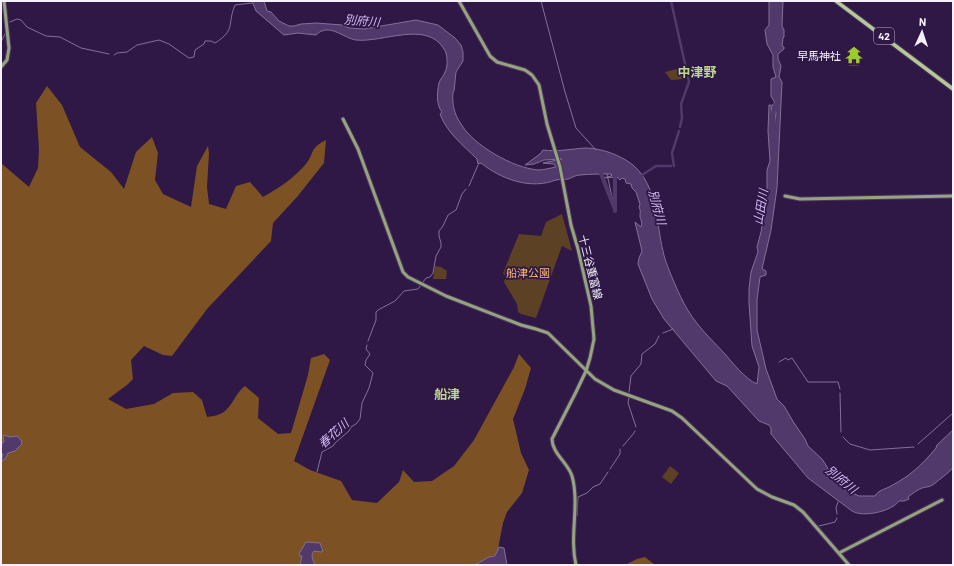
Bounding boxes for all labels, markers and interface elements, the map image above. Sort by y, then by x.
water label: 別府川 [343,11,383,29]
north arrow [902,12,942,52]
text: N [919,15,927,28]
road number: 42 [874,28,894,44]
temple icon: 早馬神社 [844,45,864,65]
place label: 早馬神社 [797,49,841,62]
district label: 中津野 [677,64,717,80]
water label: 山田川 [750,186,770,226]
water label: 別府川 [647,188,670,228]
street label: 十三谷重富線 [577,233,605,301]
park label: 船津公園 [506,266,550,279]
district label: 船津 [434,386,460,402]
water label: 春花川 [315,414,353,450]
water label: 別府川 [824,462,862,497]

